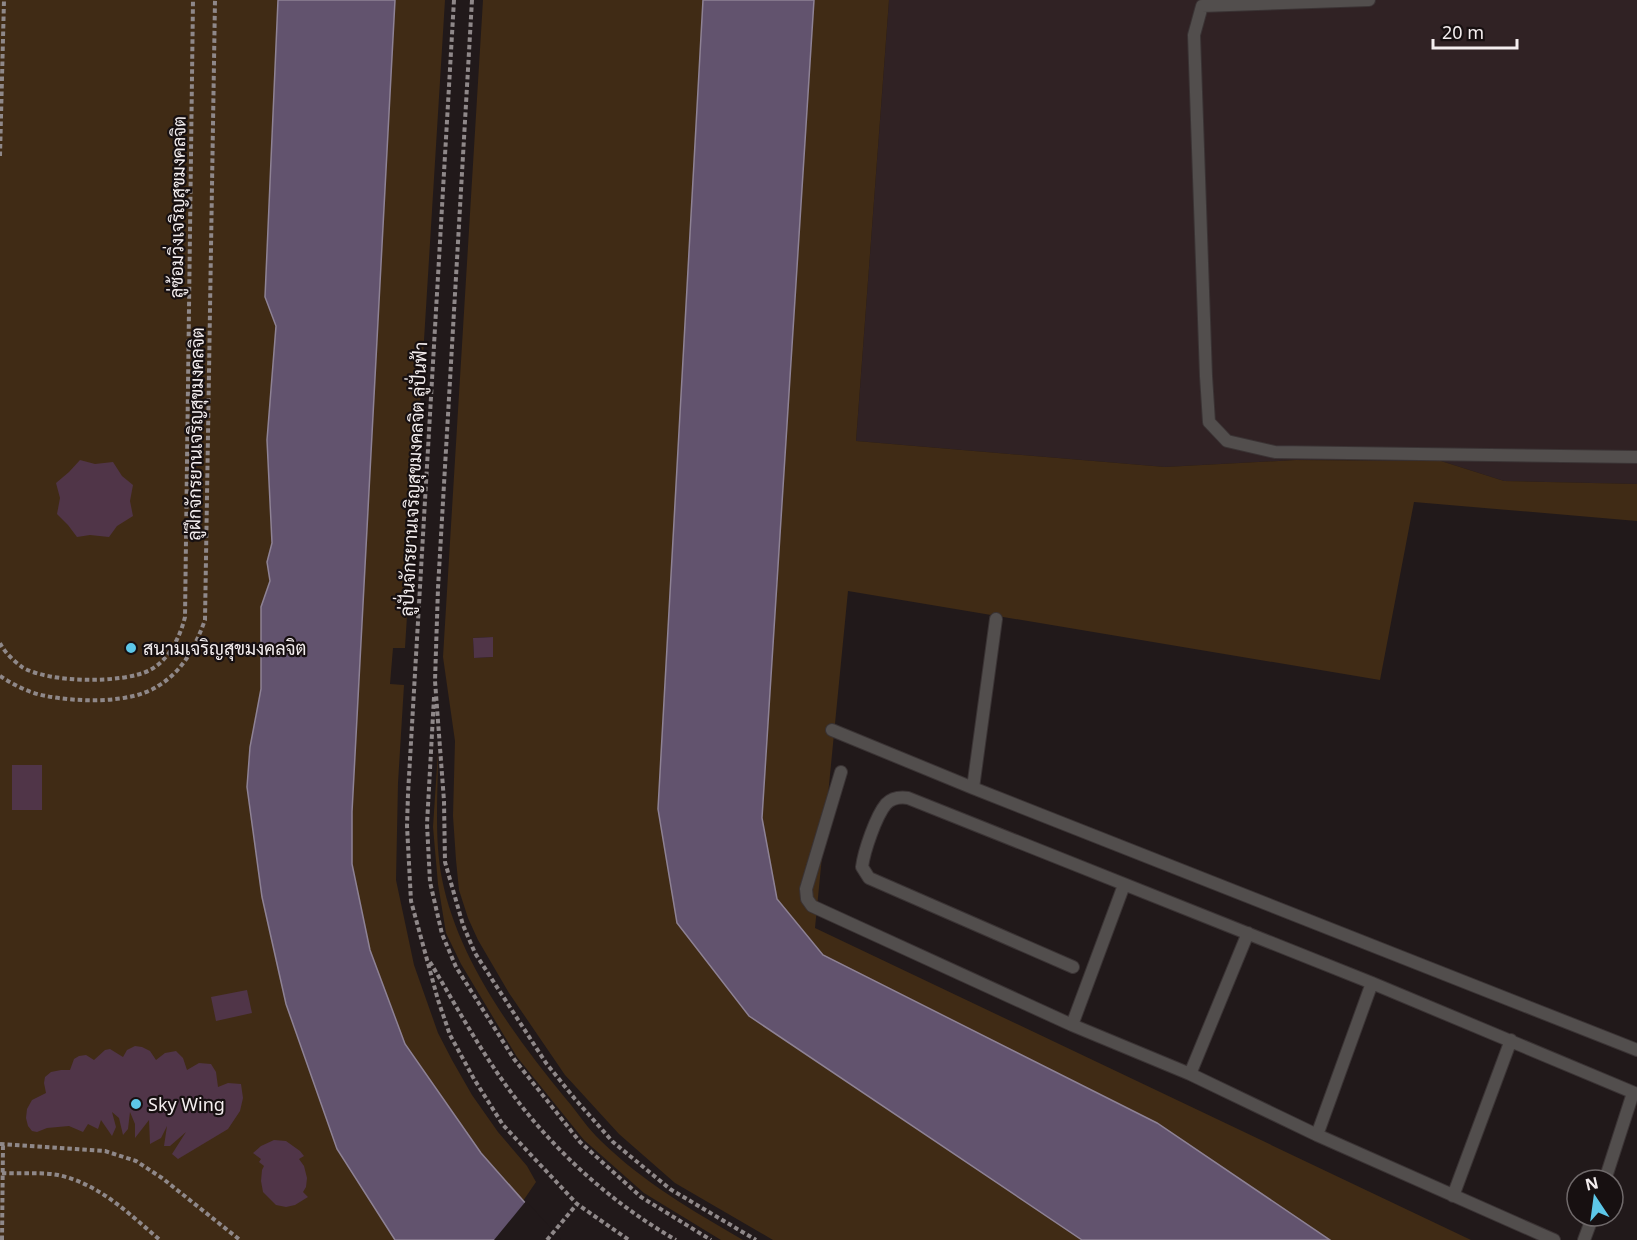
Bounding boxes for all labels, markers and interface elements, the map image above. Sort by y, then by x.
scale bar [1433,12,1517,50]
text: 20 m [1442,20,1484,44]
street label: ลู่ซ้อมวิ่งเจริญสุขมงคลจิต [161,116,193,298]
street label: ลู่ฝึกจักรยานเจริญสุขมงคลจิต [181,327,211,541]
street label: ลู่ปั่นจักรยานเจริญสุขมงคลจิต ลู่ปั่นฟ้า [391,341,434,617]
place label: สนามเจริญสุขมงคลจิต [143,636,307,661]
marker: สนามเจริญสุขมงคลจิต [124,641,138,655]
place label: Sky Wing [148,1092,225,1116]
marker: Sky Wing [129,1097,143,1111]
north arrow [1565,1168,1625,1228]
text: N [1583,1171,1600,1196]

